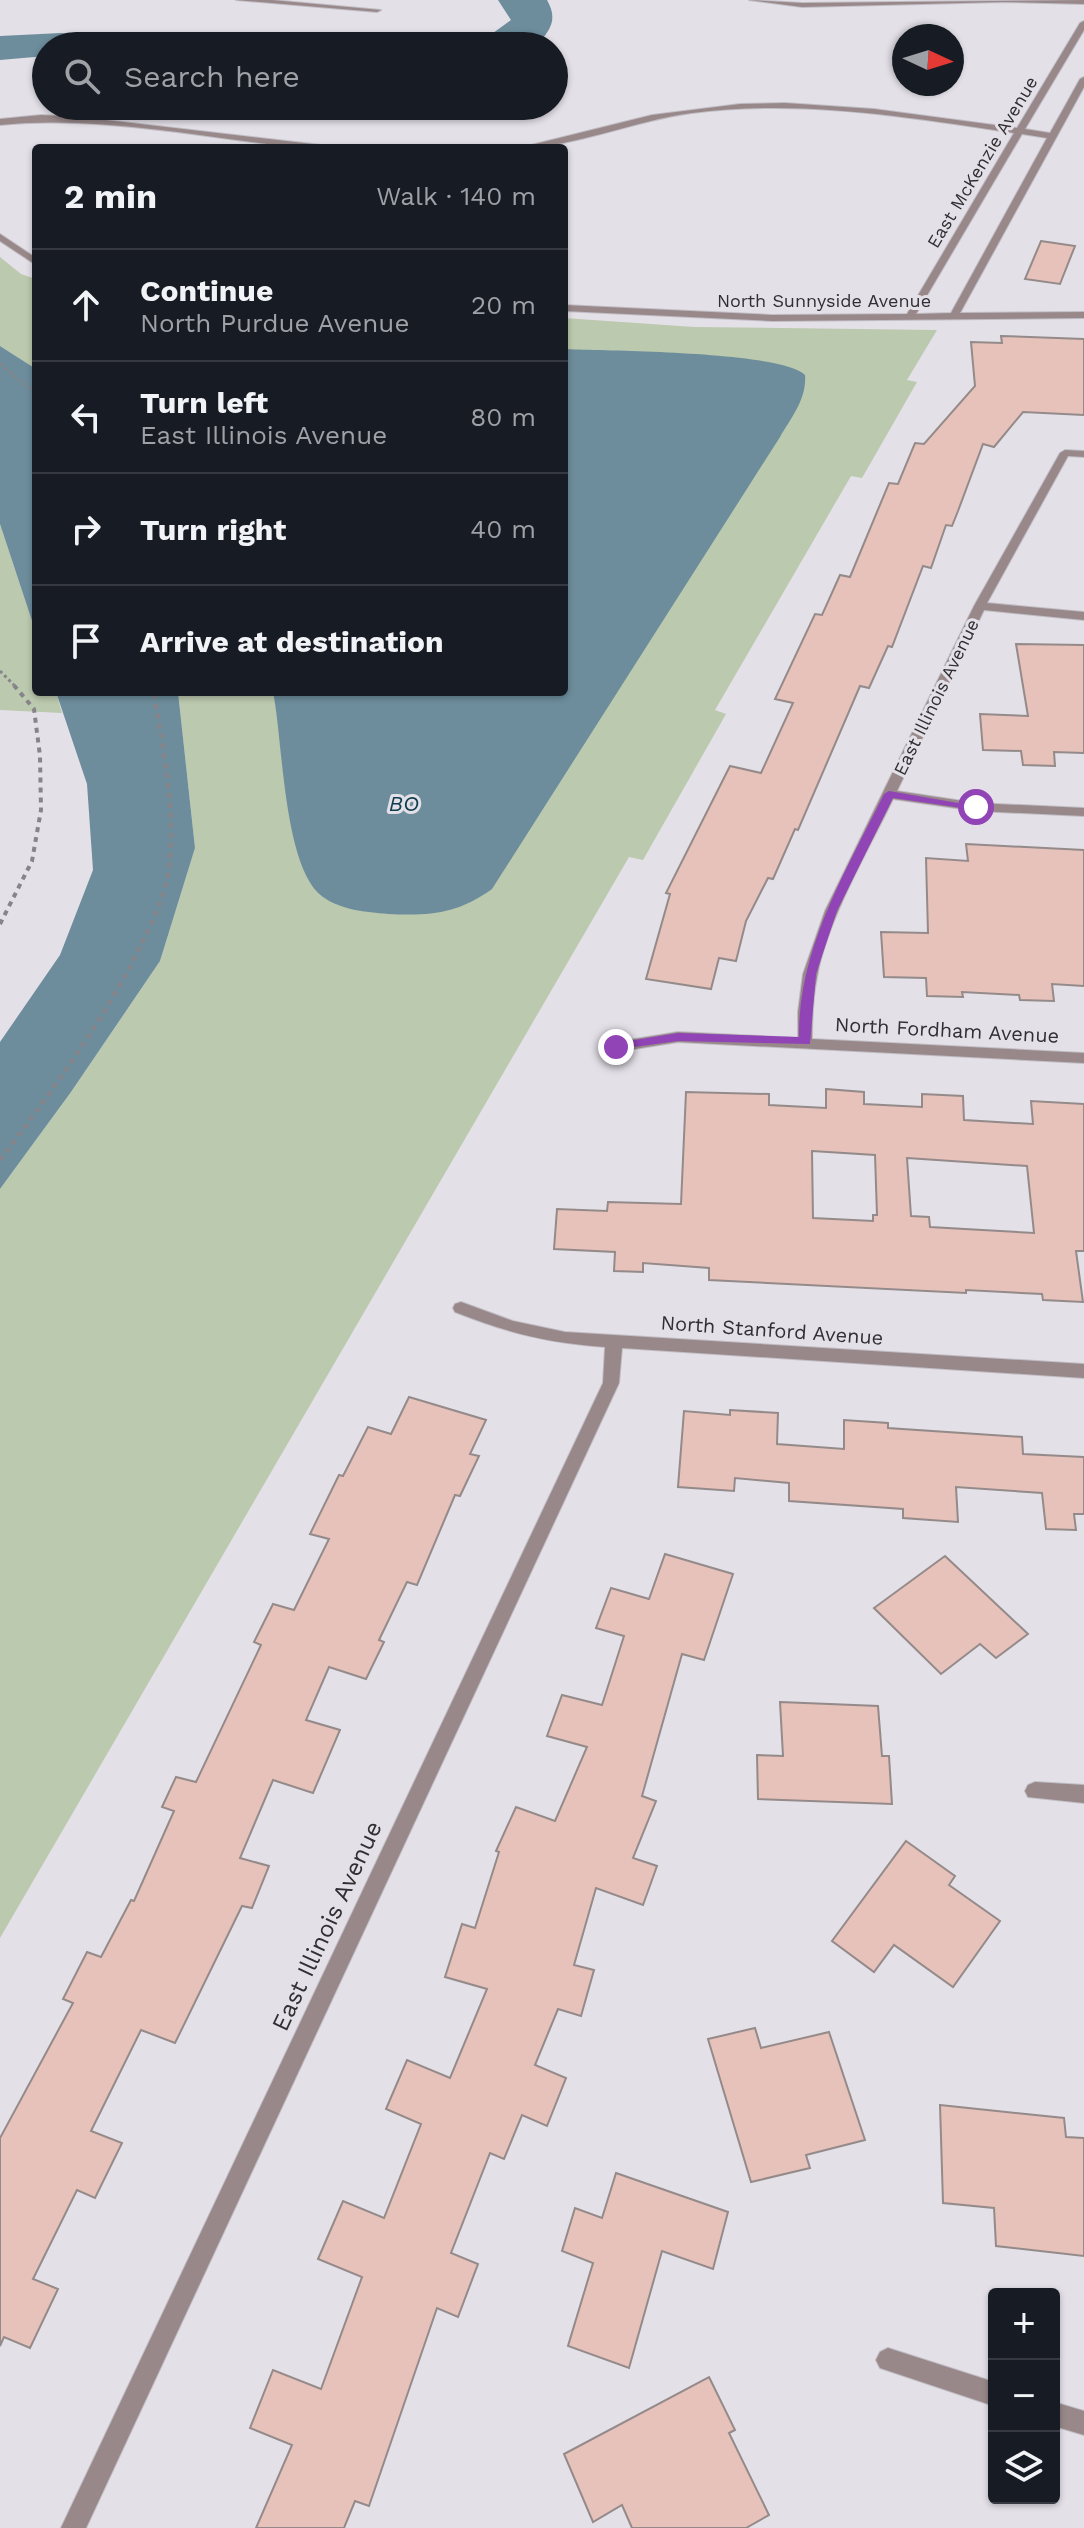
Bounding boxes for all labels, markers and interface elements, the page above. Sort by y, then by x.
north arrow [892,24,964,96]
search box [32,32,568,120]
icon: search [60,54,104,98]
text: Search here [124,59,300,94]
street label: East McKenzie Avenue [922,72,1042,252]
text: 2 min [64,176,157,216]
text: Walk · 140 m [376,181,536,211]
text: Continue [140,273,273,308]
icon: ahead [64,283,108,327]
text: 20 m [471,290,536,320]
street label: North Sunnyside Avenue [717,290,931,311]
text: North Purdue Avenue [140,308,409,338]
text: Turn left [140,385,268,420]
icon: left [64,395,108,439]
text: 80 m [470,402,536,432]
text: East Illinois Avenue [140,420,387,450]
icon: right [64,507,108,551]
text: Turn right [140,512,286,547]
text: 40 m [470,514,536,544]
street label: East Illinois Avenue [889,615,983,779]
icon: arrive [64,619,108,663]
text: Arrive at destination [140,624,444,659]
route start [958,789,994,825]
water label: BO [389,791,419,816]
street label: North Fordham Avenue [834,1012,1060,1048]
route end [598,1029,634,1065]
street label: North Stanford Avenue [660,1310,884,1350]
street label: East Illinois Avenue [266,1817,388,2035]
map controls [988,2288,1060,2504]
button: + [988,2288,1060,2360]
button: − [988,2360,1060,2432]
button: layers [988,2432,1060,2504]

